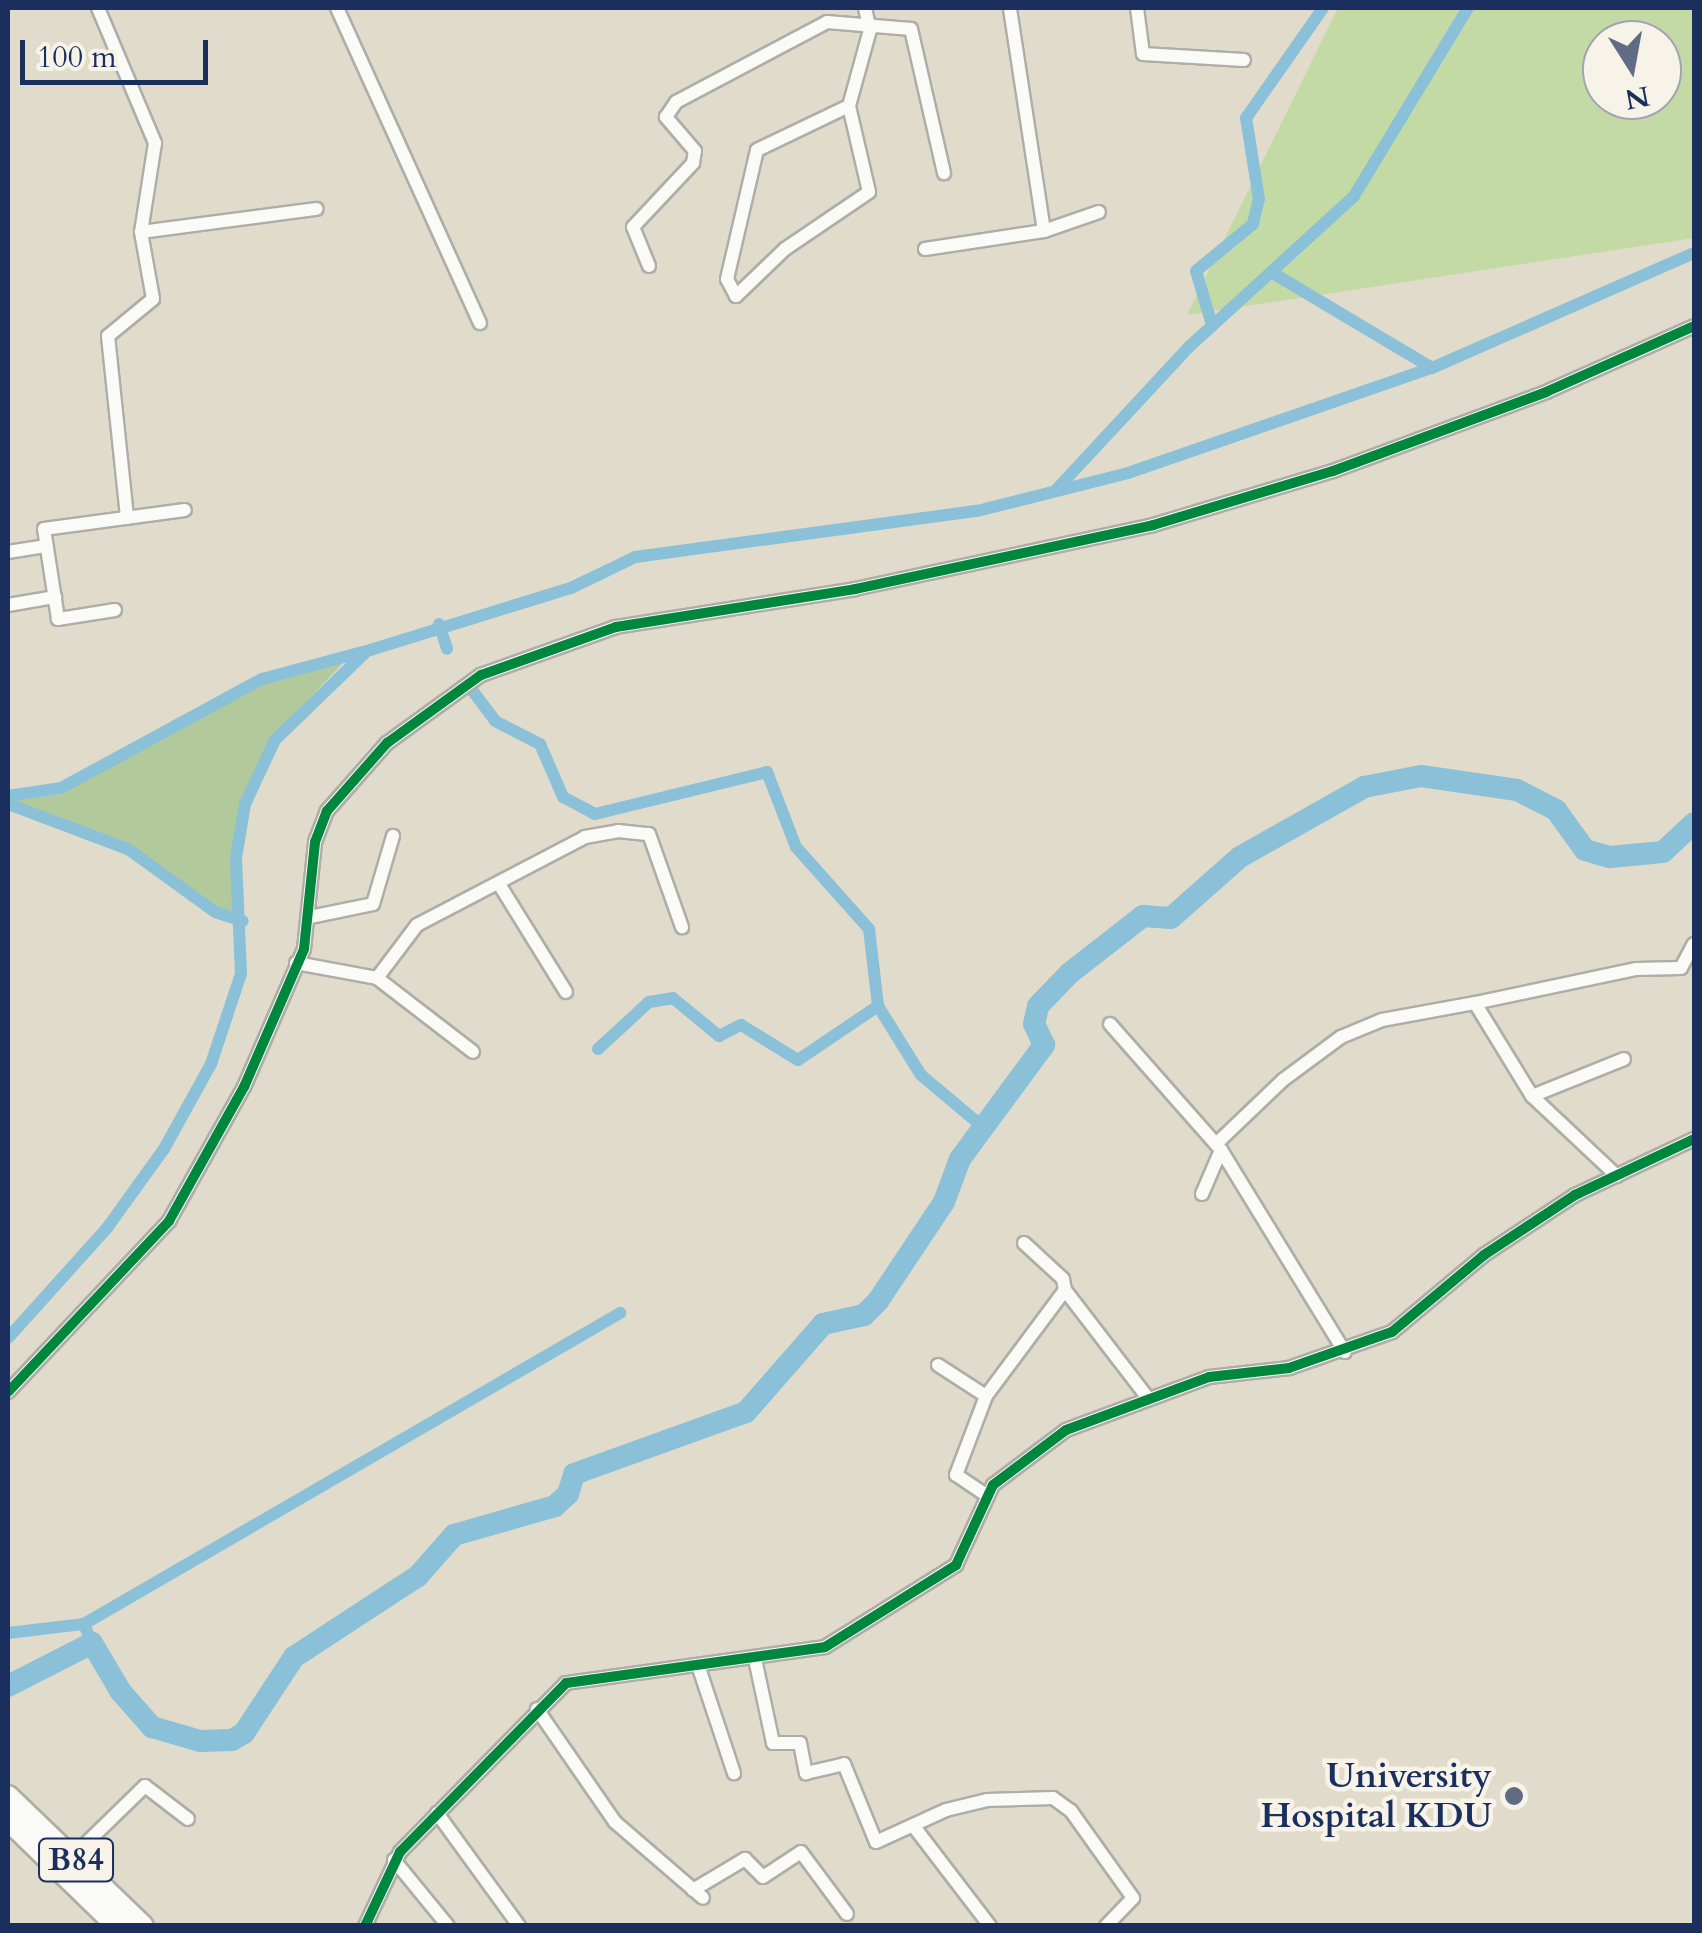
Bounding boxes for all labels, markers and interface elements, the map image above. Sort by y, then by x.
scale bar [25,20,212,82]
north arrow [1582,20,1682,120]
text: 100 m [37,37,117,78]
text: N [1622,77,1653,118]
place label: University Hospital KDU [1260,1755,1492,1837]
marker: University Hospital KDU [1501,1783,1527,1809]
road number: B84 [36,1833,116,1887]

